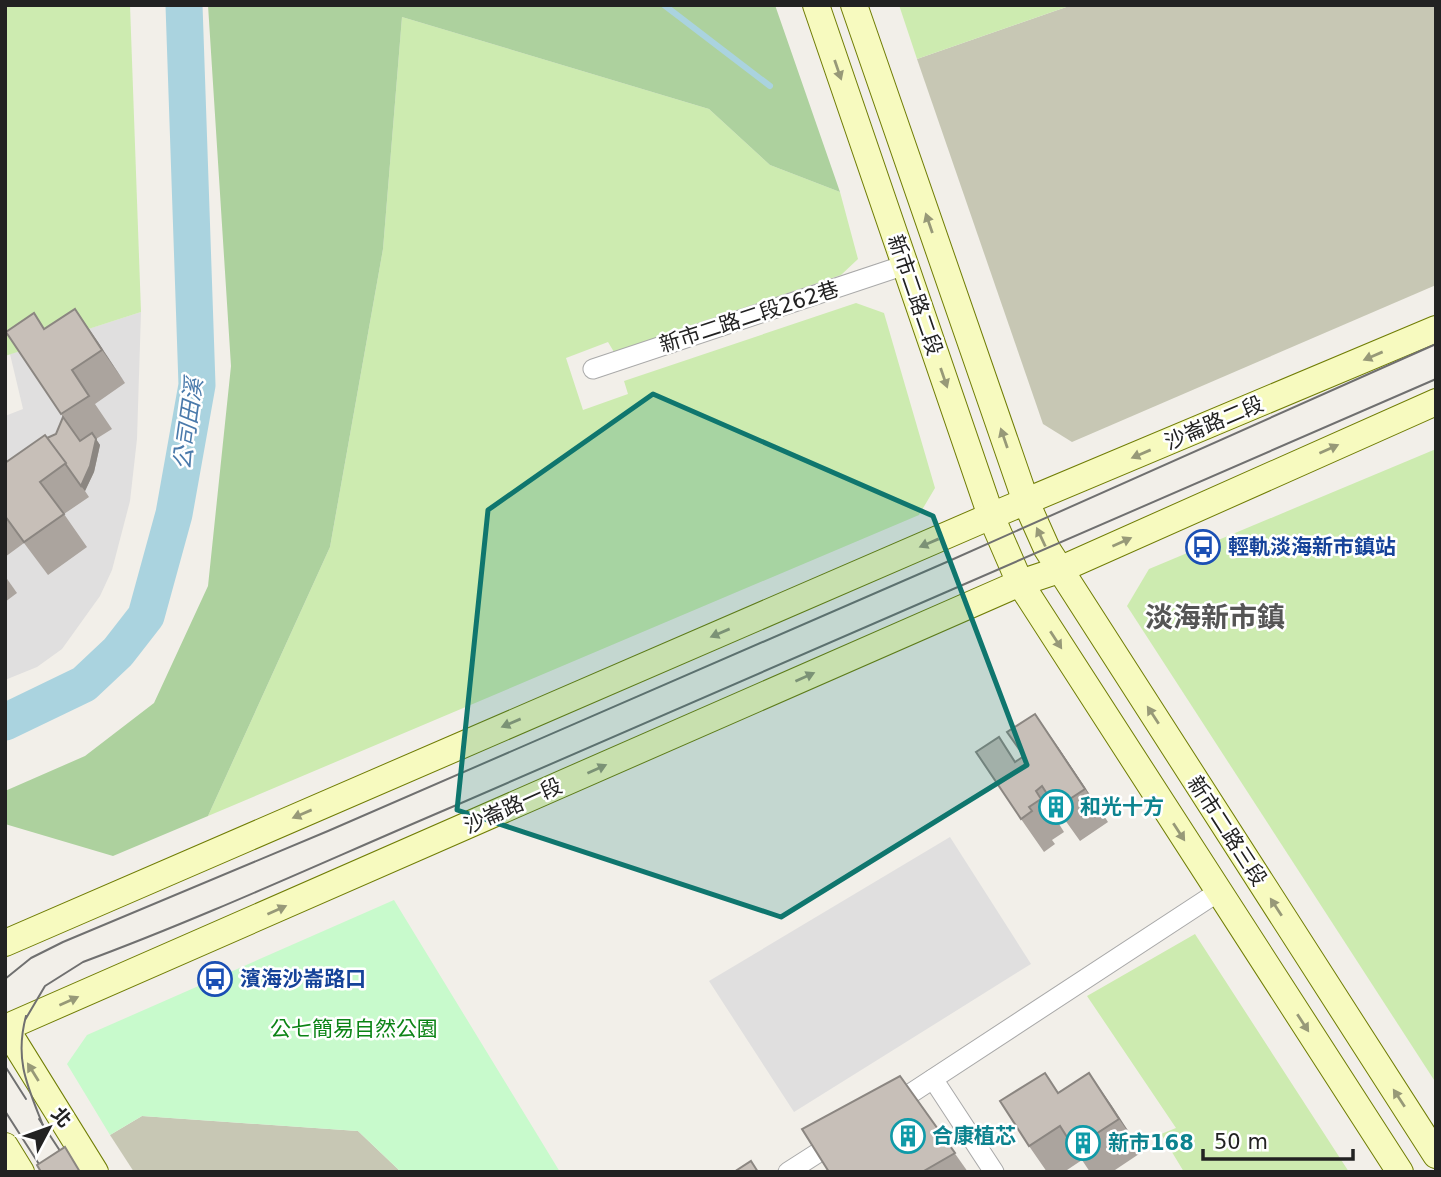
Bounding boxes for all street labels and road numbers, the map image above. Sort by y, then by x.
street label: 新市二路二段 [883,232,947,358]
street label: 新市二路二段262巷 [656,277,842,357]
street label: 沙崙路二段 [1161,391,1267,455]
street label: 新市二路三段 [1183,772,1271,890]
street label: 沙崙路一段 [460,774,566,838]

